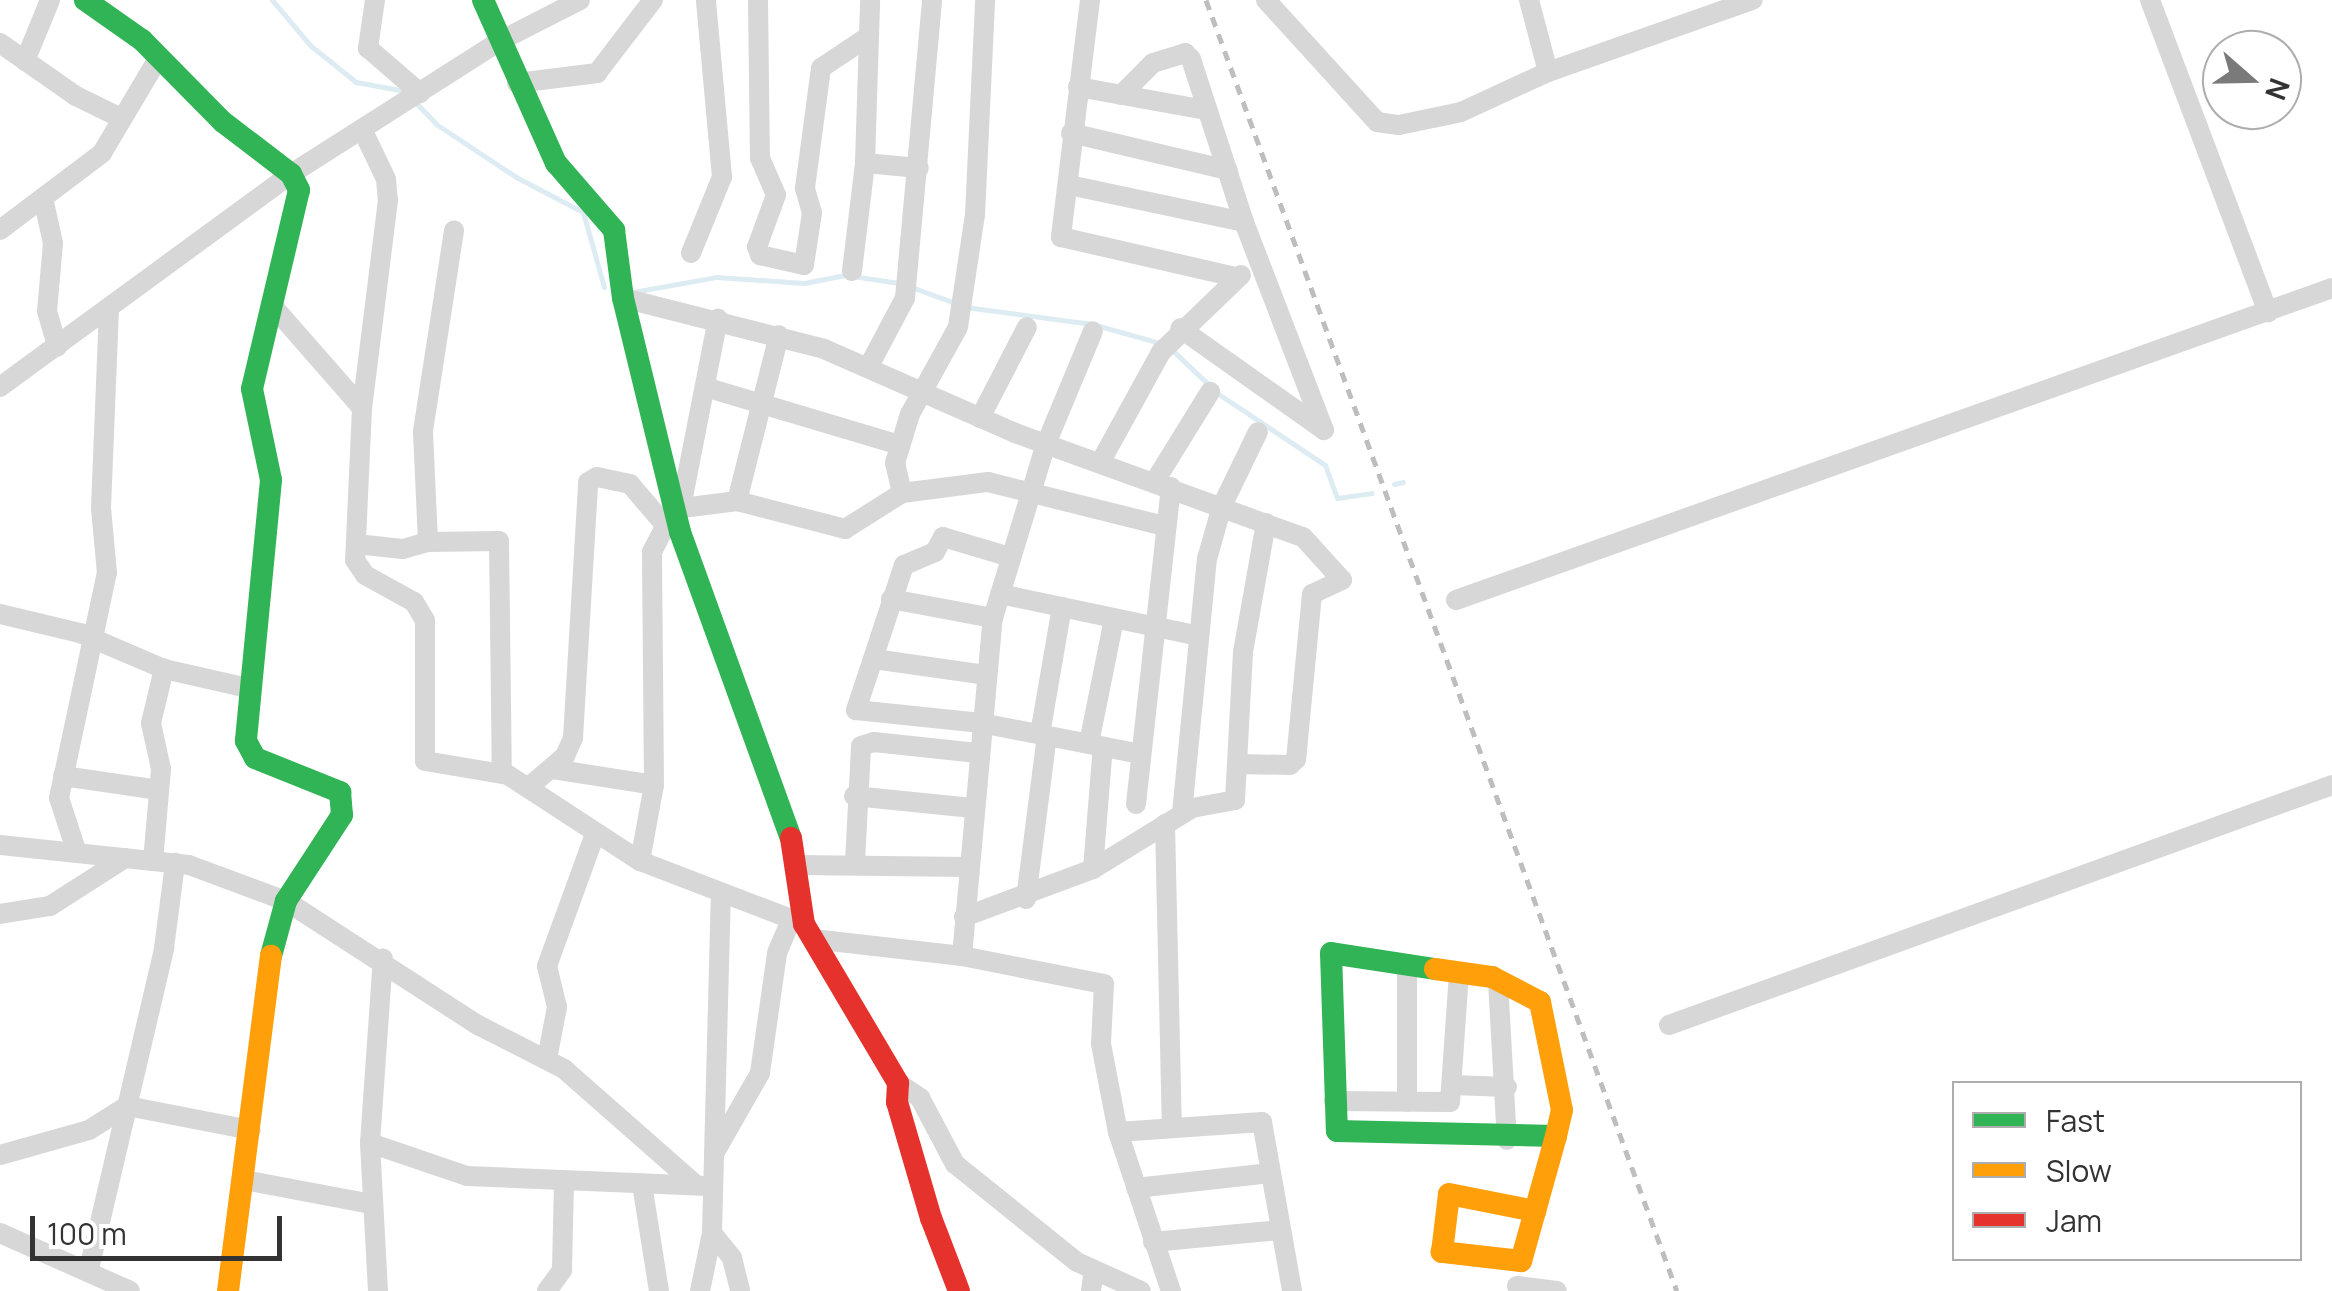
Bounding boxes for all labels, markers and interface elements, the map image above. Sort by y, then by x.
north arrow [2202,30,2302,130]
text: N [2257,74,2300,106]
legend [1952,1081,2302,1261]
text: Fast [2046,1100,2105,1141]
text: Slow [2046,1150,2112,1191]
scale bar [35,1196,288,1258]
text: Jam [2046,1200,2102,1241]
text: 100 m [47,1213,127,1254]

